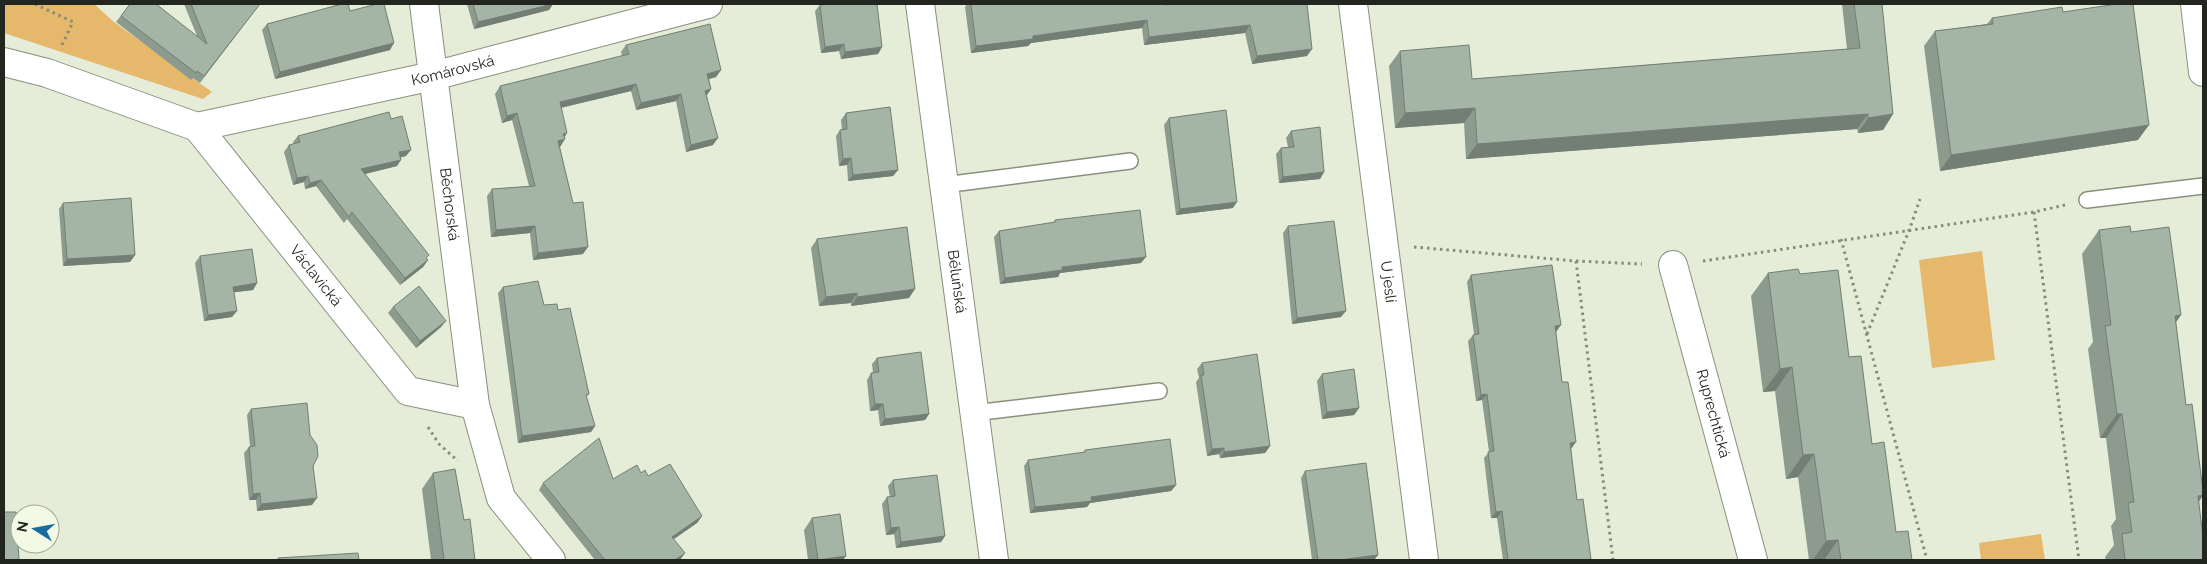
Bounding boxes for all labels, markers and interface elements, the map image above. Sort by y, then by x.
street label: Komárovská [410,51,496,89]
street label: Běchorská [436,167,463,242]
street label: Václavická [286,241,346,310]
street label: Běluňská [944,249,970,314]
street label: U jeslí [1377,260,1400,304]
street label: Ruprechtická [1693,367,1734,460]
north arrow [10,504,60,554]
text: N [13,520,31,533]

